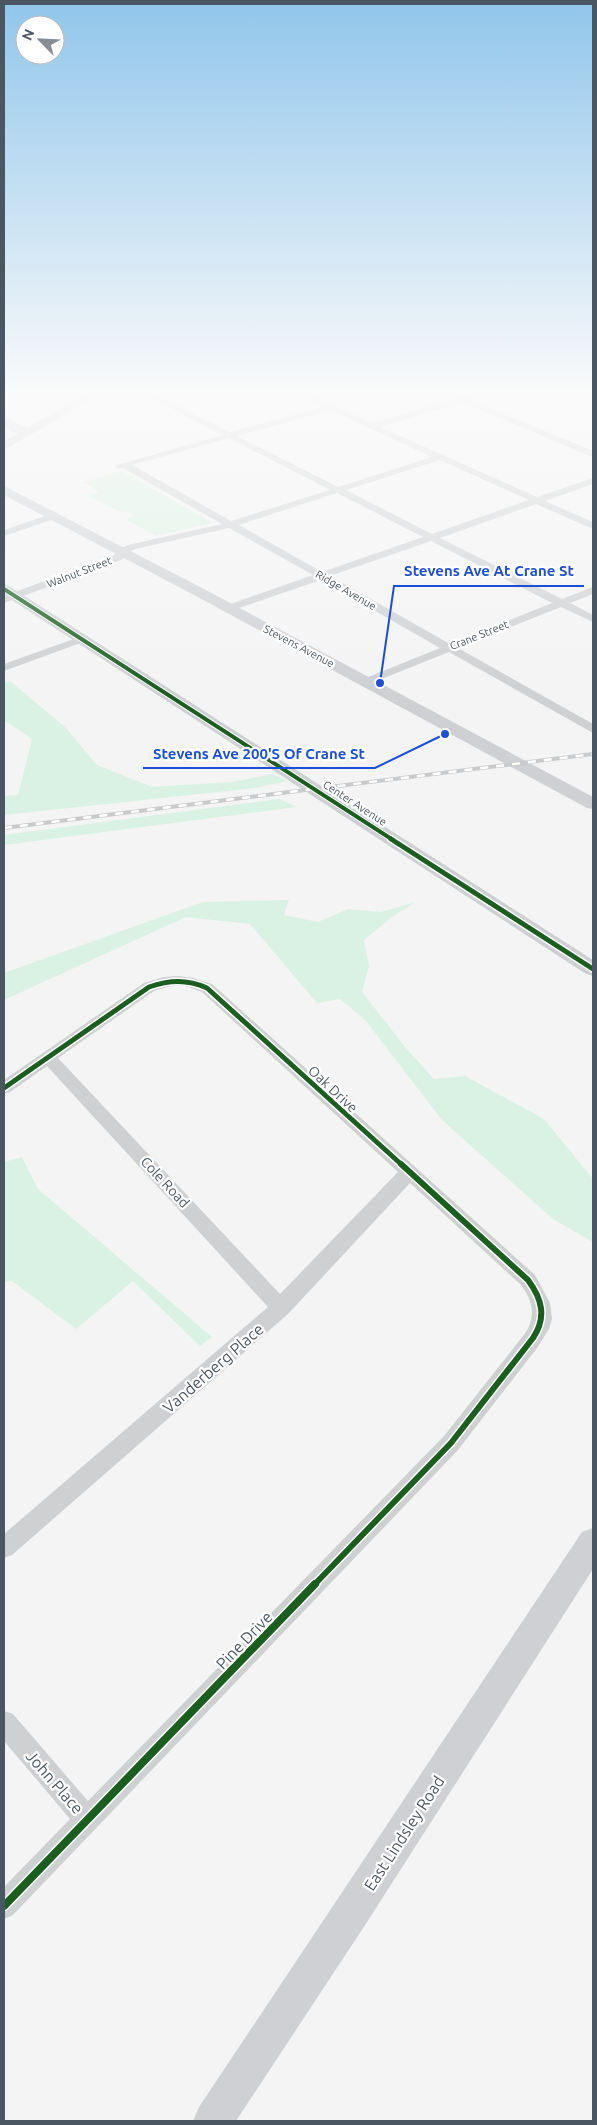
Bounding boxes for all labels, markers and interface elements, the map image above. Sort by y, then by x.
north arrow [15,15,65,65]
text: N [19,27,38,43]
street label: Walnut Street [45,554,114,590]
callout: Stevens Ave At Crane St [394,556,584,586]
text: Stevens Ave At Crane St [404,562,574,579]
street label: Ridge Avenue [314,568,378,612]
street label: Crane Street [448,618,511,652]
street label: Stevens Avenue [262,622,336,670]
callout: Stevens Ave 200'S Of Crane St [143,738,375,768]
text: Stevens Ave 200'S Of Crane St [153,745,365,762]
street label: Center Avenue [321,778,389,828]
street label: Oak Drive [305,1062,361,1116]
street label: Cole Road [137,1153,193,1211]
street label: Vanderberg Place [159,1320,267,1416]
street label: Pine Drive [212,1608,276,1672]
street label: John Place [23,1747,87,1817]
street label: East Lindsley Road [360,1772,448,1894]

